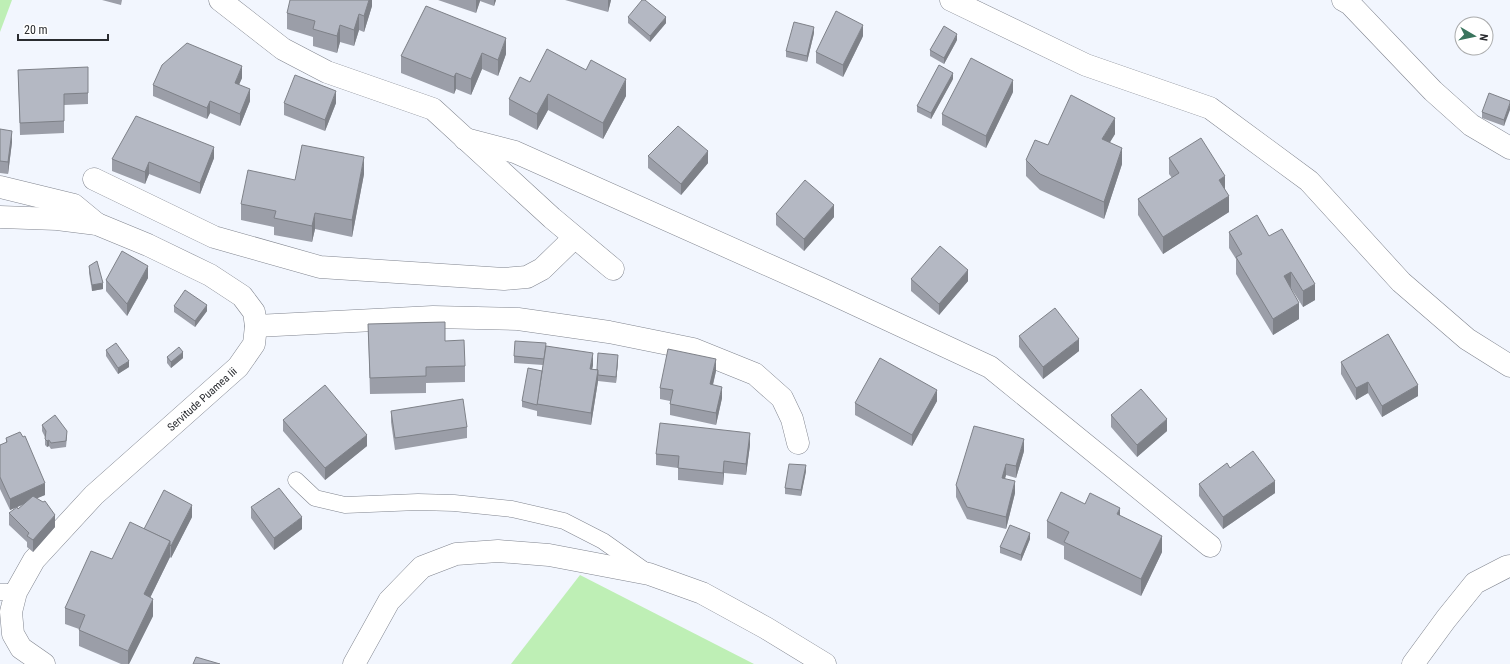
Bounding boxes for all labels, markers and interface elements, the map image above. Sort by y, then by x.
scale bar [18,16,108,42]
north arrow [1454,16,1494,56]
text: 20 m [24,23,48,37]
text: N [1476,33,1490,42]
street label: Servitude Puamea Iii [165,365,240,434]

